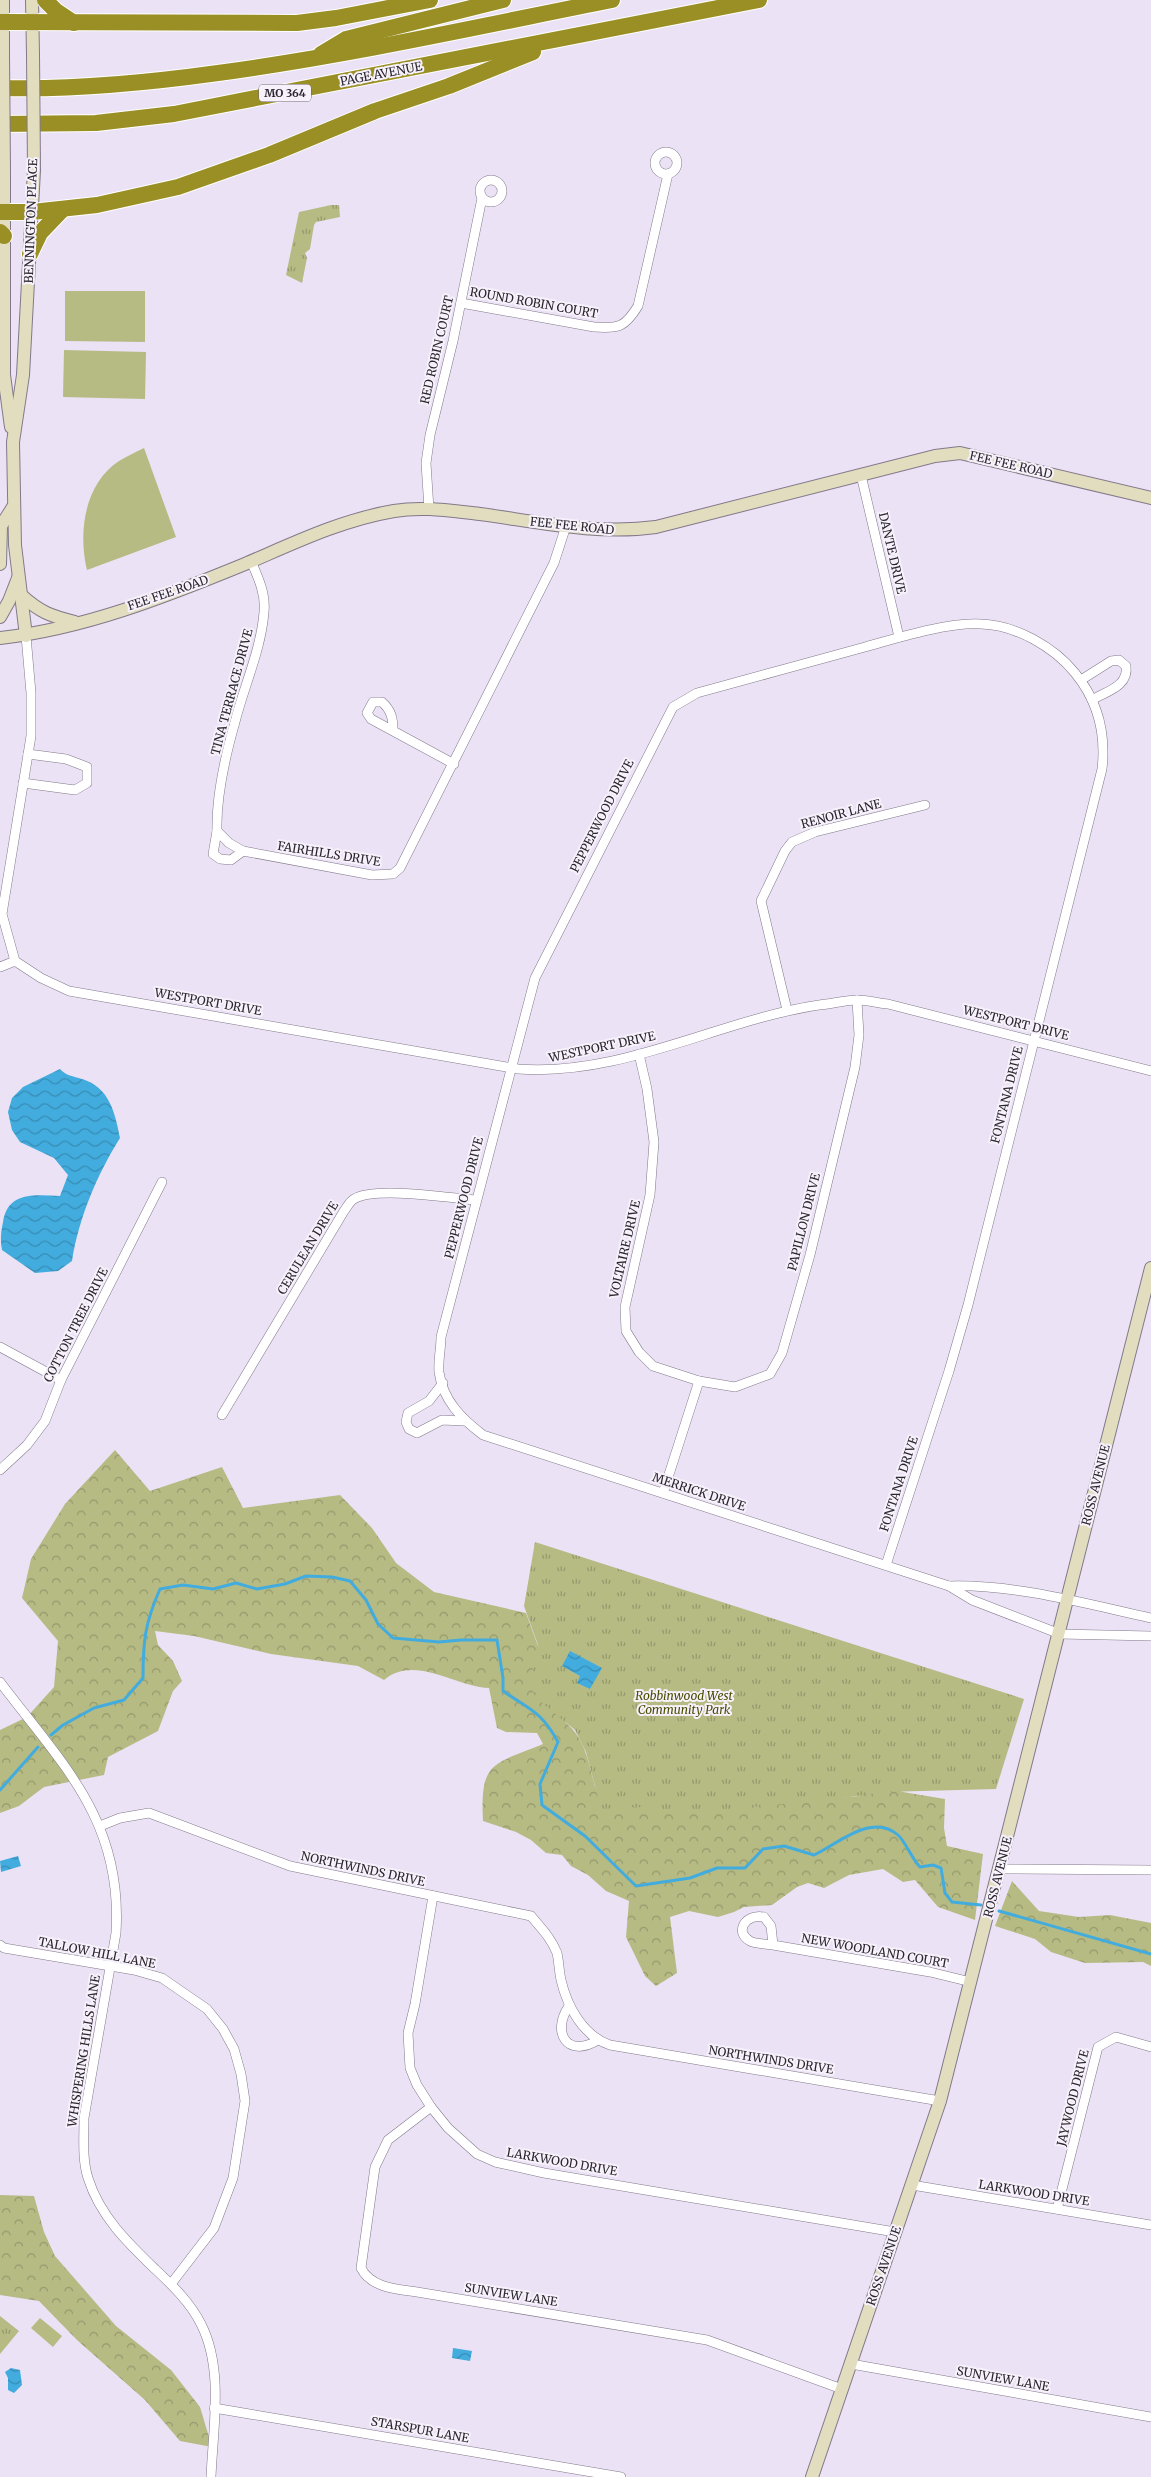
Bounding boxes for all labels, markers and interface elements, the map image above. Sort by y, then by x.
street label: PAGE AVENUE [339,58,424,89]
road number: MO 364 [259,85,311,102]
street label: BENNINGTON PLACE [21,158,40,284]
street label: ROUND ROBIN COURT [469,284,600,321]
street label: RED ROBIN COURT [417,294,456,406]
street label: FEE FEE ROAD [968,448,1054,481]
street label: DANTE DRIVE [876,511,909,595]
street label: FEE FEE ROAD [529,514,615,537]
street label: FEE FEE ROAD [125,572,210,613]
street label: TINA TERRACE DRIVE [207,627,256,757]
street label: PEPPERWOOD DRIVE [567,756,637,875]
street label: RENOIR LANE [799,795,883,831]
street label: FAIRHILLS DRIVE [277,838,382,869]
street label: WESTPORT DRIVE [152,985,263,1018]
street label: WESTPORT DRIVE [961,1002,1071,1043]
street label: WESTPORT DRIVE [546,1028,657,1065]
street label: FONTANA DRIVE [987,1044,1026,1145]
street label: PEPPERWOOD DRIVE [441,1135,486,1260]
street label: PAPILLON DRIVE [784,1171,823,1272]
street label: CERULEAN DRIVE [274,1198,341,1297]
street label: VOLTAIRE DRIVE [606,1198,643,1300]
street label: COTTON TREE DRIVE [40,1265,111,1385]
street label: FONTANA DRIVE [876,1434,921,1534]
street label: ROSS AVENUE [1078,1443,1113,1527]
street label: MERRICK DRIVE [651,1469,748,1514]
park label: Robbinwood West Community Park [635,1688,734,1717]
street label: ROSS AVENUE [980,1835,1015,1919]
street label: NORTHWINDS DRIVE [300,1848,427,1889]
street label: NEW WOODLAND COURT [800,1930,950,1971]
street label: TALLOW HILL LANE [37,1934,157,1971]
street label: WHISPERING HILLS LANE [64,1973,103,2129]
street label: NORTHWINDS DRIVE [707,2042,835,2077]
street label: JAYWOOD DRIVE [1053,2048,1092,2149]
street label: LARKWOOD DRIVE [506,2144,619,2179]
street label: LARKWOOD DRIVE [978,2176,1091,2209]
street label: ROSS AVENUE [863,2224,904,2307]
street label: SUNVIEW LANE [463,2280,559,2309]
street label: SUNVIEW LANE [955,2363,1051,2394]
street label: STARSPUR LANE [370,2413,471,2446]

